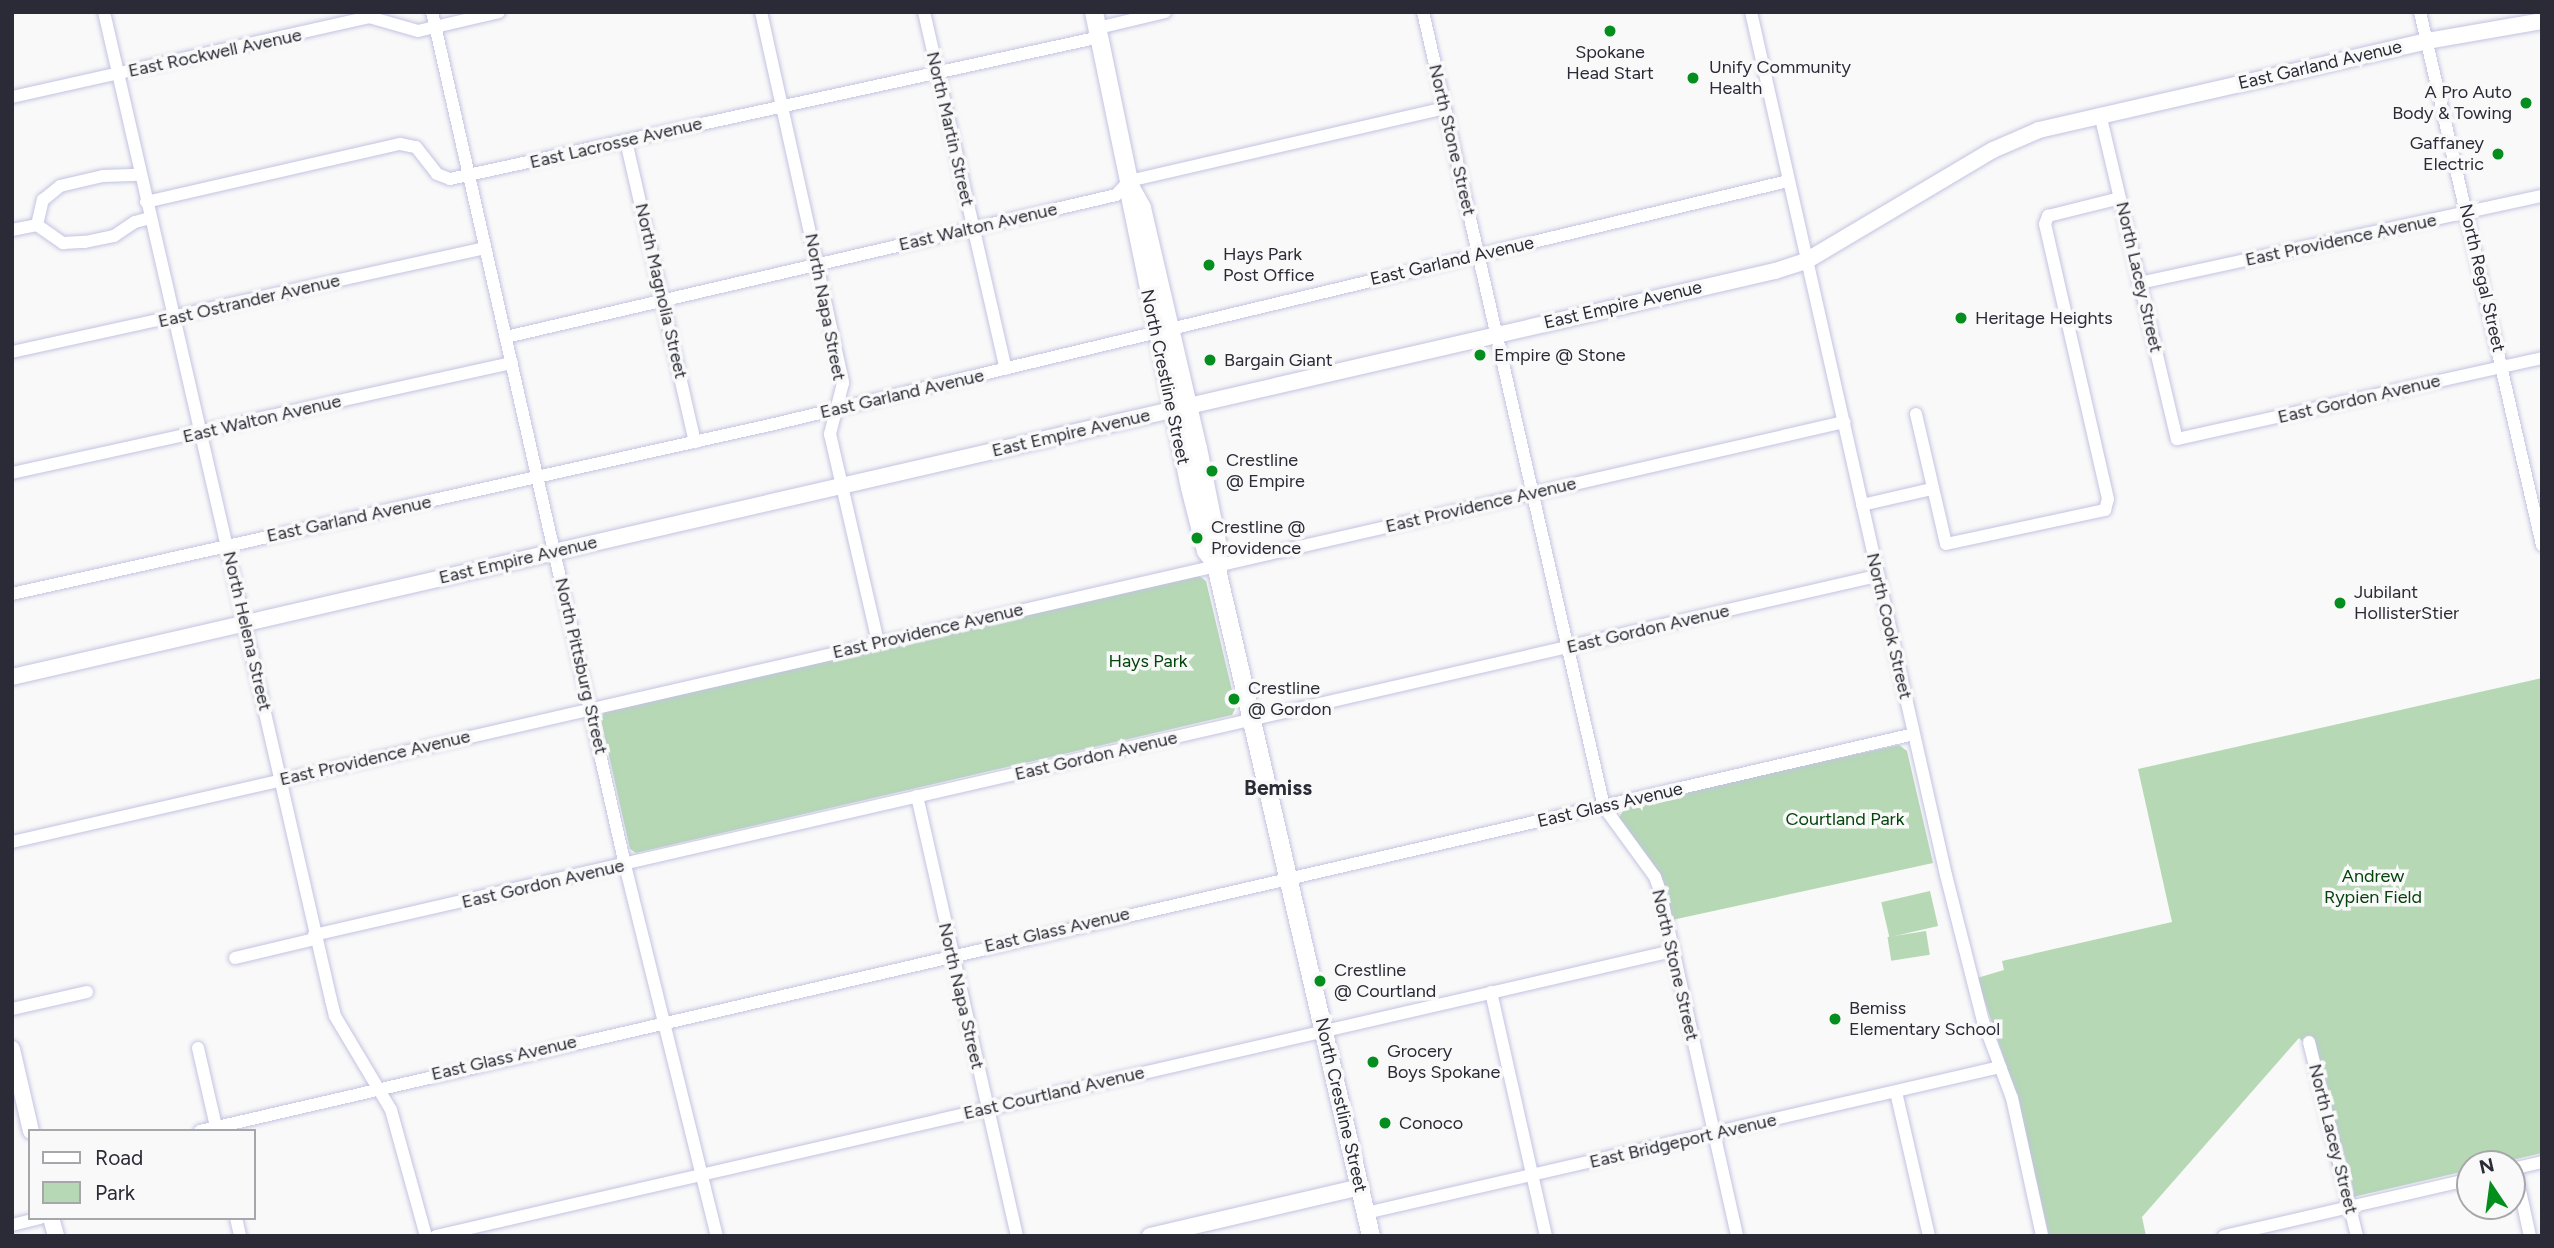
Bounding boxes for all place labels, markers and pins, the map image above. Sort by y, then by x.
marker: Spokane Head Start [1602,23,1618,39]
place label: Spokane Head Start [1566,42,1654,84]
place label: Unify Community Health [1709,57,1851,100]
marker: Unify Community Health [1683,68,1703,88]
place label: A Pro Auto Body & Towing [2392,82,2512,124]
marker: A Pro Auto Body & Towing [2518,95,2534,111]
place label: Gaffaney Electric [2410,133,2484,176]
marker: Gaffaney Electric [2490,146,2506,162]
place label: Hays Park Post Office [1223,244,1314,286]
marker: Hays Park Post Office [1201,257,1217,273]
place label: Heritage Heights [1975,307,2113,329]
marker: Heritage Heights [1953,310,1969,326]
place label: Empire @ Stone [1494,344,1626,366]
marker: Empire @ Stone [1472,347,1488,363]
place label: Bargain Giant [1224,349,1333,371]
marker: Bargain Giant [1202,352,1218,368]
place label: Crestline @ Empire [1226,450,1305,492]
marker: Crestline @ Empire [1204,463,1220,479]
place label: Crestline @ Providence [1211,517,1305,560]
marker: Crestline @ Providence [1189,530,1205,546]
place label: Jubilant HollisterStier [2354,582,2459,624]
marker: Jubilant HollisterStier [2332,595,2348,611]
place label: Crestline @ Gordon [1248,678,1331,720]
marker: Crestline @ Gordon [1226,691,1242,707]
place label: Crestline @ Courtland [1334,960,1436,1002]
marker: Crestline @ Courtland [1312,973,1328,989]
place label: Bemiss Elementary School [1849,998,2000,1040]
marker: Bemiss Elementary School [1827,1011,1843,1027]
place label: Grocery Boys Spokane [1387,1041,1500,1084]
marker: Grocery Boys Spokane [1365,1054,1381,1070]
place label: Conoco [1399,1112,1463,1134]
marker: Conoco [1377,1115,1393,1131]

